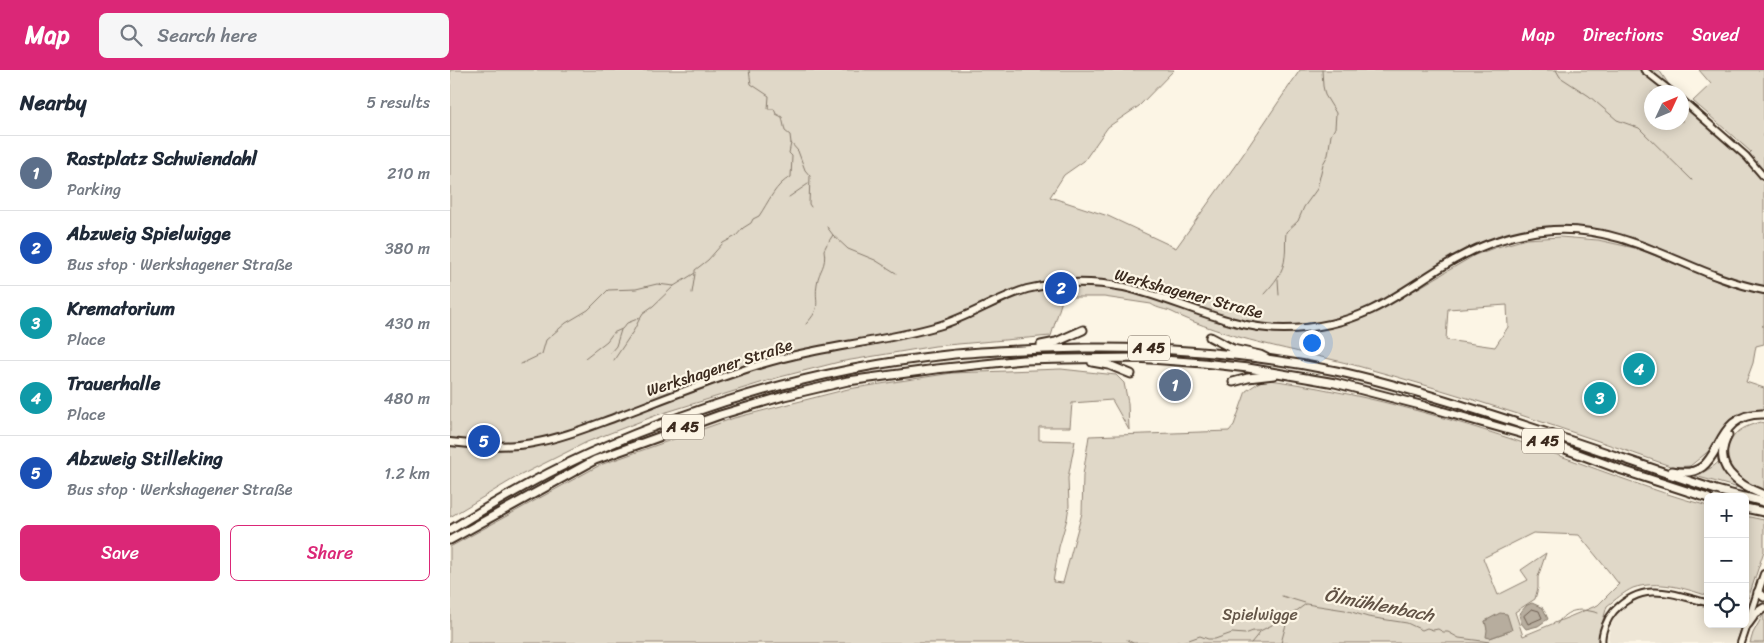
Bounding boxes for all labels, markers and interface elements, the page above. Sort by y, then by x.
search box [99,13,449,58]
text: Map [25,14,69,56]
text: Search here [157,19,257,52]
text: Map [1522,19,1555,51]
text: Directions [1583,19,1664,51]
text: Saved [1692,19,1739,51]
icon: search [117,21,145,49]
text: Nearby [20,84,86,122]
north arrow [1644,85,1689,130]
text: 5 results [366,88,430,117]
text: Rastplatz Schwiendahl [67,142,257,175]
text: 1 [33,159,39,188]
text: 210 m [387,159,430,188]
text: Parking [67,175,121,204]
text: Abzweig Spielwigge [67,217,231,250]
text: 2 [31,234,41,263]
text: 380 m [385,234,430,263]
text: Bus stop · Werkshagener Straße [67,250,293,279]
street label: Werkshagener Straße [1112,260,1267,327]
pin: 2 [1045,269,1077,307]
text: Krematorium [67,292,175,325]
text: 3 [32,309,40,338]
text: 430 m [385,309,430,338]
text: Place [67,325,106,354]
street label: Werkshagener Straße [642,330,796,405]
your location [1299,330,1325,356]
road number: A 45 [1128,336,1170,360]
pin: 4 [1623,350,1655,388]
pin: 1 [1159,366,1191,404]
text: Trauerhalle [67,367,160,400]
pin: 3 [1584,379,1616,417]
text: 4 [31,384,41,413]
text: 480 m [384,384,430,413]
text: Place [67,400,106,429]
road number: A 45 [662,414,704,440]
pin: 5 [468,422,500,460]
road number: A 45 [1522,428,1564,454]
text: Abzweig Stilleking [67,442,223,475]
text: 5 [31,459,41,488]
text: 1.2 km [384,459,430,488]
text: Bus stop · Werkshagener Straße [67,475,293,504]
map controls [1704,493,1749,628]
button: + [1704,493,1749,538]
button: Save [20,525,220,581]
button: Share [230,525,430,581]
button: − [1704,538,1749,583]
water label: Ölmühlenbach [1322,579,1438,632]
button: locate [1704,583,1749,628]
park label: Spielwigge [1222,600,1298,629]

